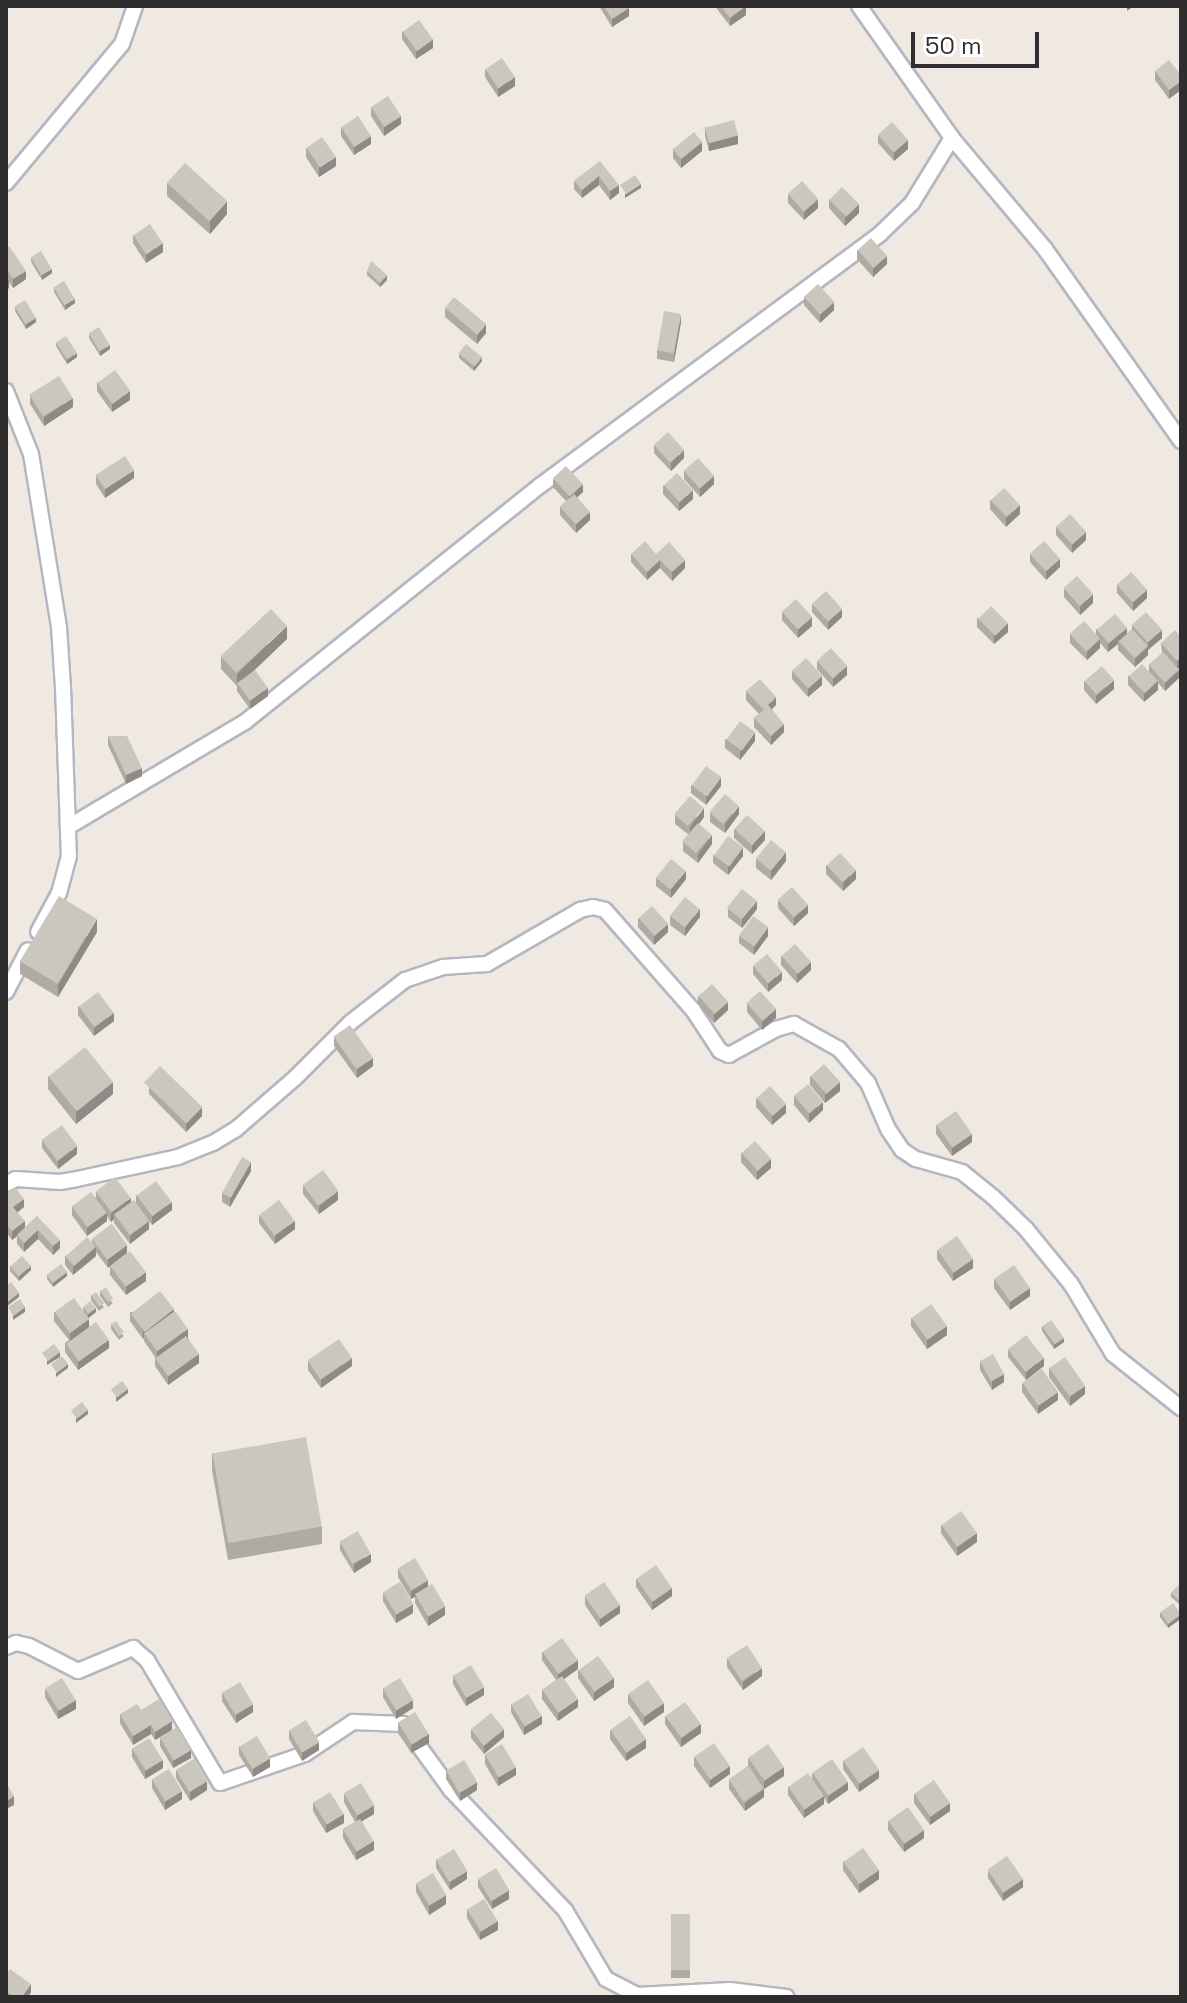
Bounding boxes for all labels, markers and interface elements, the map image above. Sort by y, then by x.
scale bar [915,16,1043,66]
text: 50 m [925,30,982,61]

